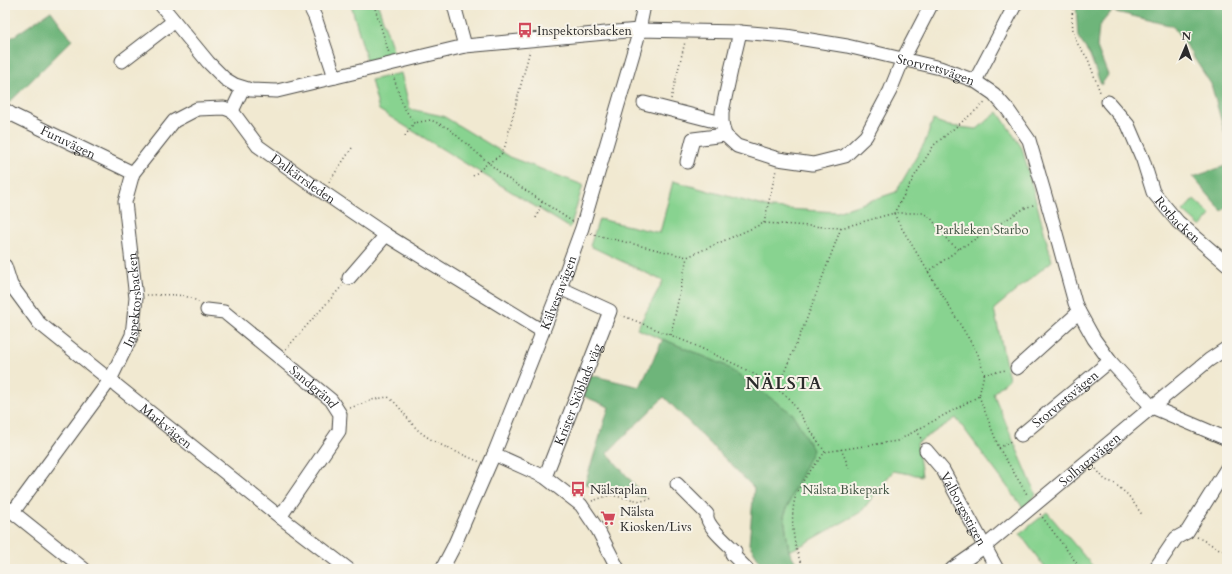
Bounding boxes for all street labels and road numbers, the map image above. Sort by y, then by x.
street label: Storvretsvägen [895,50,978,90]
street label: Furuvägen [37,122,99,164]
street label: Dalkärrsleden [267,150,339,209]
street label: Rotbacken [1150,193,1204,248]
street label: Inspektorsbacken [119,251,146,351]
street label: Kälvestavägen [536,253,581,333]
street label: Krister Siöblads väg [550,340,607,448]
street label: Sandgränd [285,361,342,412]
street label: Storvretsvägen [1029,366,1103,432]
street label: Markvägen [136,400,196,454]
street label: Solhagavägen [1055,428,1125,491]
street label: Valborgsstigen [936,469,991,550]

